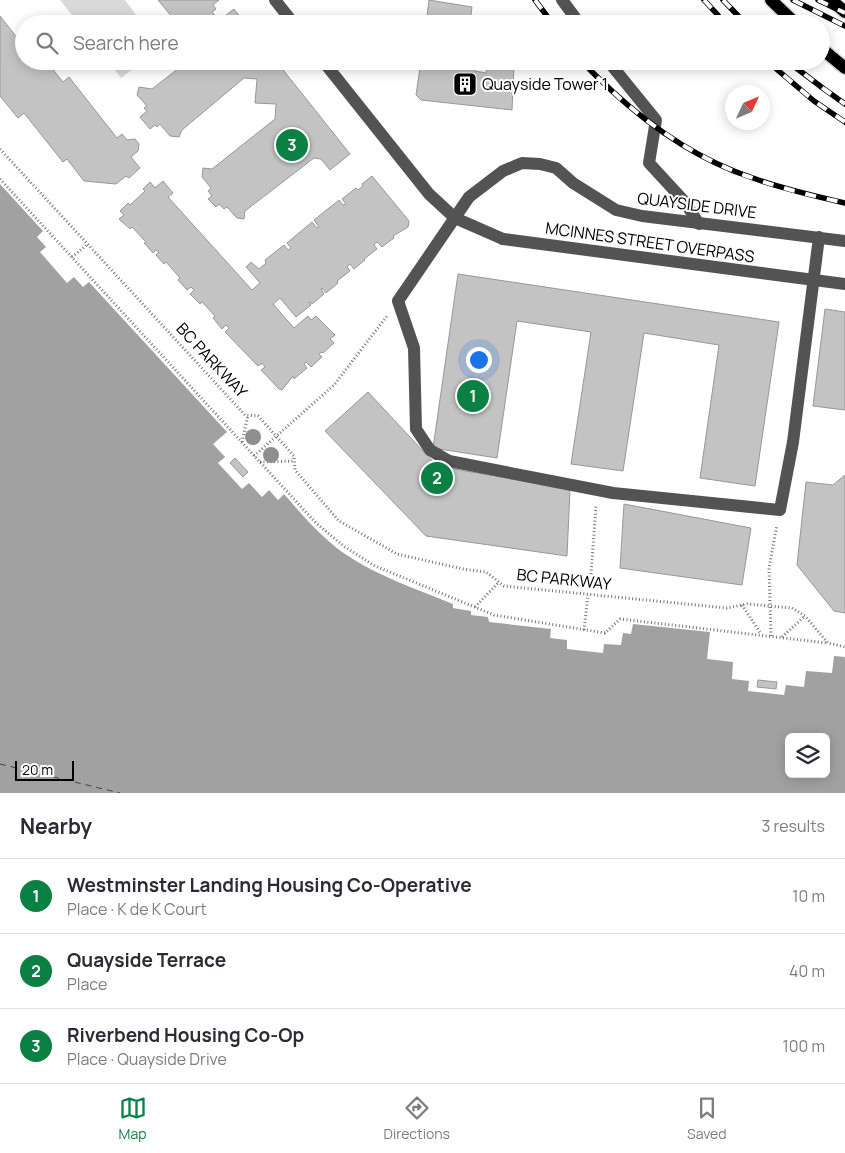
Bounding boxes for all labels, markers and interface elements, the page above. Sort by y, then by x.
search box [15,15,830,70]
icon: search [33,29,61,57]
text: Search here [73,30,179,56]
building icon: Quayside Tower 1 [452,71,478,97]
place label: Quayside Tower 1 [482,73,608,95]
north arrow [725,85,770,130]
pin: 3 [276,126,308,164]
street label: QUAYSIDE DRIVE [636,187,758,223]
street label: MCINNES STREET OVERPASS [544,216,756,268]
street label: BC PARKWAY [172,318,252,402]
your location [466,347,492,373]
pin: 1 [457,377,489,415]
pin: 2 [421,459,453,497]
street label: BC PARKWAY [516,563,612,595]
map controls [785,733,830,778]
button: layers [785,733,830,778]
scale bar [15,758,74,781]
text: 20 m [22,760,53,779]
text: Nearby [20,812,92,840]
text: 3 results [762,815,825,837]
text: Westminster Landing Housing Co-Operative [67,872,472,898]
text: 1 [32,885,40,907]
text: 10 m [792,885,825,907]
text: Place · K de K Court [67,898,207,920]
text: Quayside Terrace [67,947,226,973]
text: 2 [31,960,41,982]
text: 40 m [789,960,825,982]
text: Place [67,973,107,995]
text: Riverbend Housing Co-Op [67,1022,304,1048]
text: 3 [31,1035,41,1057]
text: 100 m [782,1035,825,1057]
text: Place · Quayside Drive [67,1048,227,1070]
tab: Map [119,1094,147,1143]
tab: Directions [384,1094,450,1143]
tab: Saved [687,1094,726,1143]

